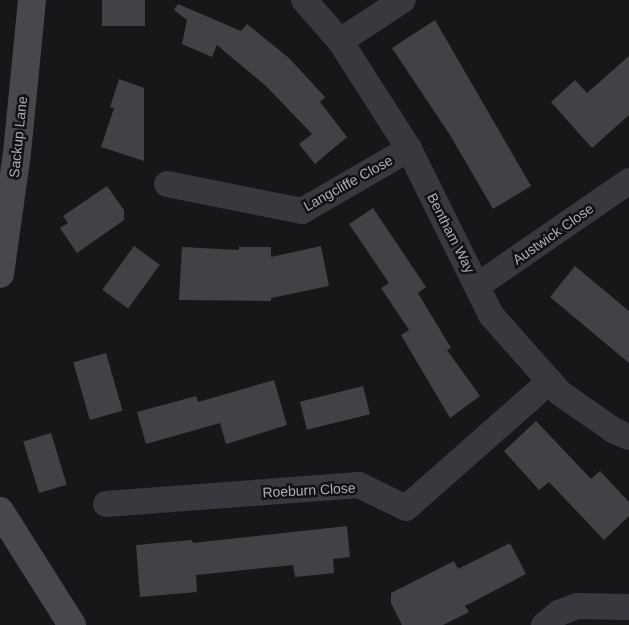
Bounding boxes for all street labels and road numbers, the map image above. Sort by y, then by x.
street label: Sackup Lane [5,95,31,179]
street label: Langcliffe Close [300,152,396,214]
street label: Bentham Way [424,190,478,276]
street label: Austwick Close [509,200,597,268]
street label: Roeburn Close [262,479,356,501]

